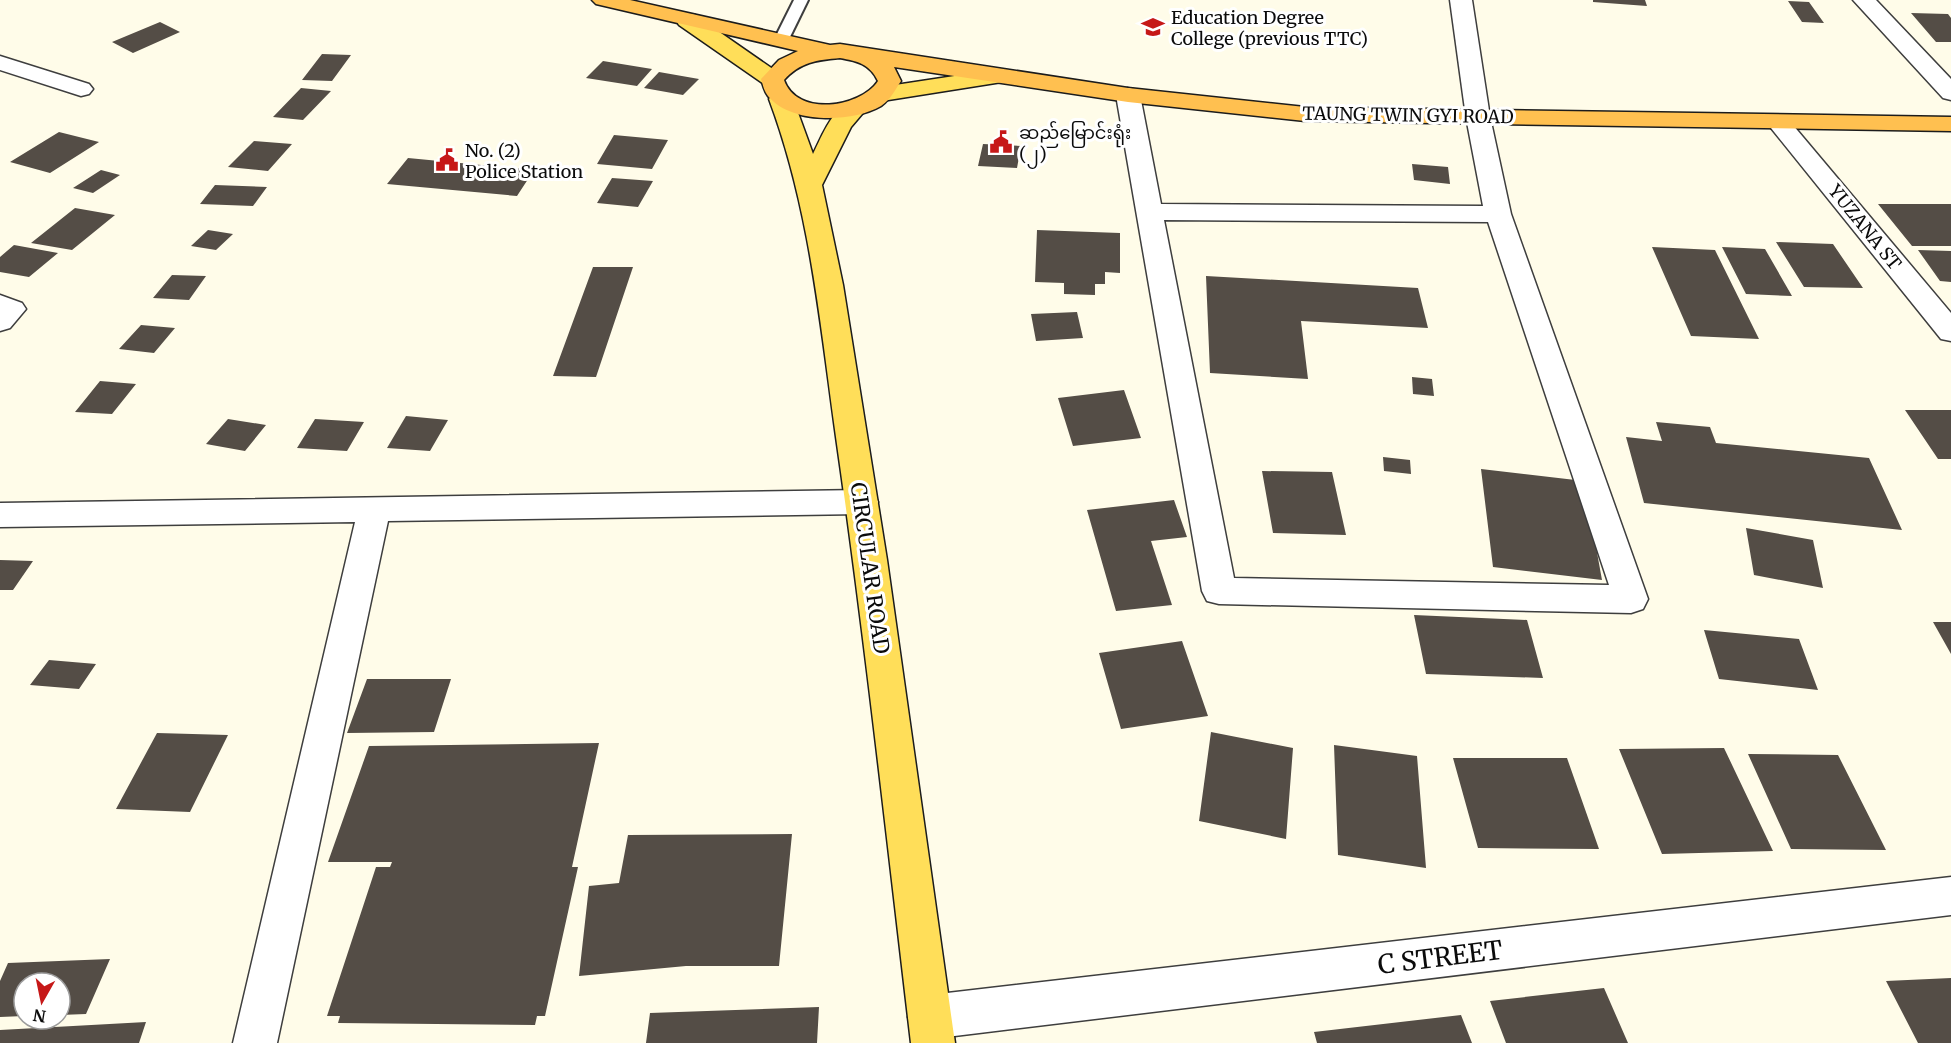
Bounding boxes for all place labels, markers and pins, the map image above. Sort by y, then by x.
place label: Education Degree College (previous TTC) [1171,6,1368,50]
school or university icon: Education Degree College (previous TTC) [1140,14,1166,40]
place label: ဆည်မြောင်းရုံး (၂) [1019,120,1131,169]
public building icon: ဆည်မြောင်းရုံး (၂) [988,129,1014,155]
place label: No. (2) Police Station [465,139,583,183]
public building icon: No. (2) Police Station [434,147,460,173]

